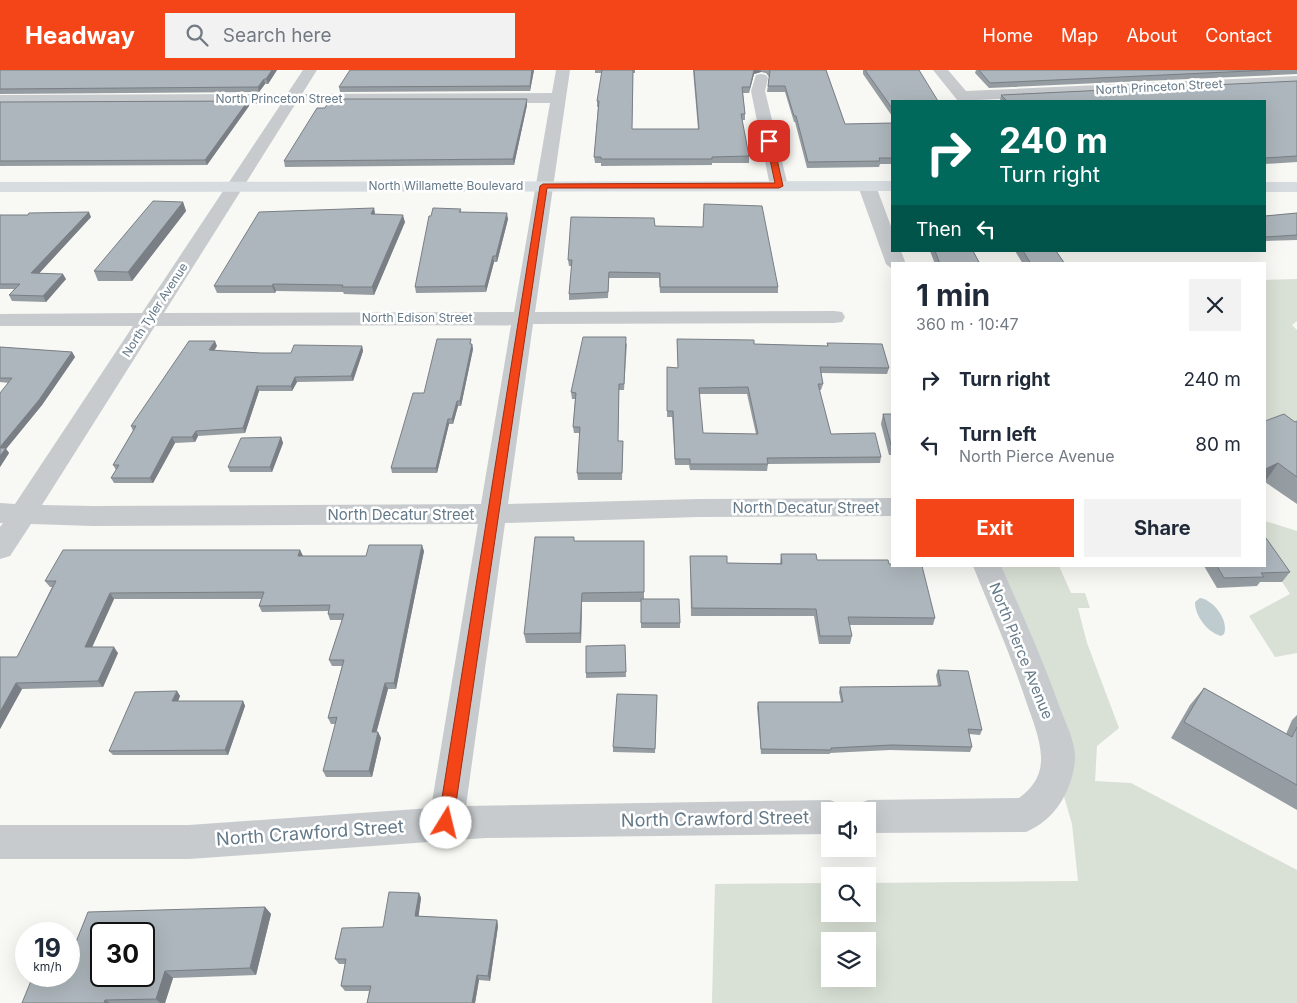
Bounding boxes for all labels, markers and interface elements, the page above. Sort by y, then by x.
search box [165,13,515,58]
text: Headway [25,21,135,50]
icon: search [183,21,211,49]
text: Search here [223,24,331,47]
text: Home [983,25,1033,46]
text: Map [1061,25,1098,46]
text: About [1126,25,1177,46]
text: Contact [1205,25,1272,46]
street label: North Princeton Street [1095,76,1223,97]
street label: North Princeton Street [216,91,343,106]
text: 240 m [999,119,1108,161]
pin [748,120,790,162]
icon: right [916,120,981,185]
icon: arrive [755,127,783,155]
text: Turn right [999,161,1100,187]
street label: North Willamette Boulevard [369,178,523,193]
icon: left [972,215,1000,243]
text: Then [916,218,962,241]
street label: North Tyler Avenue [119,260,191,360]
text: 1 min [916,277,990,313]
button: close [1189,279,1241,331]
street label: North Edison Street [362,310,472,325]
text: 360 m · 10:47 [916,314,1019,334]
icon: right [916,366,944,394]
text: Turn right [959,368,1050,391]
text: 240 m [1183,368,1241,391]
text: Turn left [959,423,1037,446]
icon: left [916,431,944,459]
text: 80 m [1195,433,1241,456]
text: North Pierce Avenue [959,446,1114,466]
street label: North Decatur Street [733,498,880,517]
button: Exit [916,499,1074,557]
button: Share [1084,499,1241,557]
street label: North Decatur Street [328,505,475,524]
street label: North Pierce Avenue [985,580,1058,722]
position arrow [419,796,471,848]
map controls [821,802,876,987]
button: sound [821,802,876,857]
street label: North Crawford Street [621,806,809,831]
street label: North Crawford Street [215,815,405,850]
button: search [821,867,876,922]
speed limit sign: 30 [90,922,155,987]
button: layers [821,932,876,987]
text: 19 [34,933,61,963]
text: km/h [33,959,62,974]

